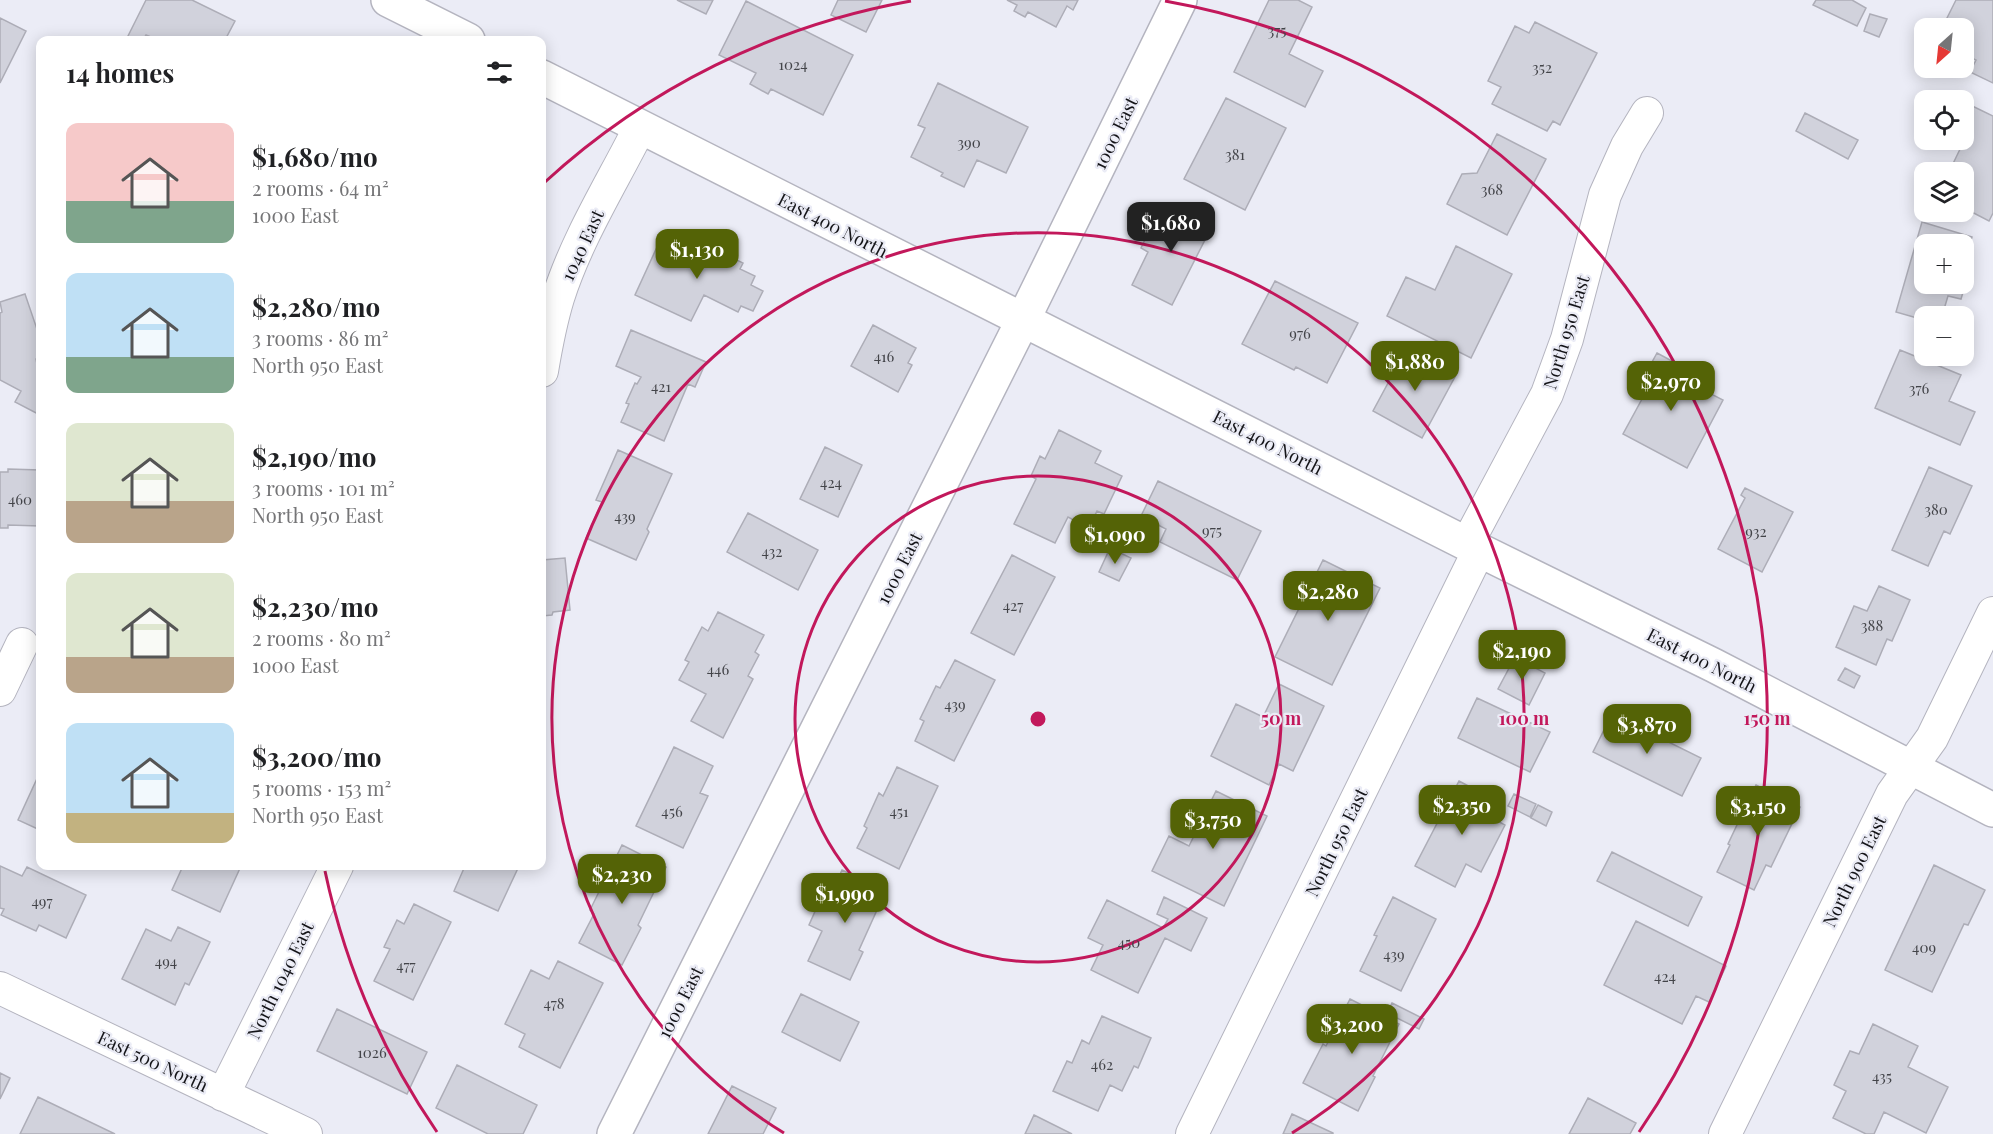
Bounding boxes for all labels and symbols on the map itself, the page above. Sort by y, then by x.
north arrow [1914,18,1974,78]
house number: 375 [1267,20,1287,40]
house number: 1024 [778,54,808,74]
house number: 352 [1532,57,1552,77]
street label: 1000 East [1087,92,1143,173]
house number: 390 [957,132,981,152]
house number: 381 [1225,144,1246,164]
house number: 368 [1481,179,1503,199]
street label: East 400 North [774,187,892,263]
pin: $1,680 [1122,202,1220,253]
street label: 1040 East [555,205,609,285]
pin: $1,130 [648,229,746,280]
street label: North 950 East [1537,271,1595,392]
house number: 976 [1289,323,1311,343]
pin: $1,880 [1366,341,1464,392]
house number: 416 [874,346,895,366]
pin: $2,970 [1622,361,1720,412]
house number: 421 [651,376,672,396]
house number: 376 [1909,378,1930,398]
street label: East 400 North [1209,404,1327,480]
house number: 424 [820,472,842,492]
house number: 460 [8,489,32,509]
house number: 380 [1924,499,1948,519]
house number: 439 [614,506,636,526]
pin: $1,090 [1066,514,1164,565]
house number: 975 [1202,520,1222,540]
house number: 932 [1745,521,1767,541]
street label: 1000 East [871,527,928,608]
house number: 432 [761,541,783,561]
pin: $2,280 [1279,571,1377,622]
house number: 427 [1003,595,1023,615]
house number: 388 [1861,615,1883,635]
street label: East 400 North [1643,622,1761,698]
pin: $2,190 [1473,630,1571,681]
house number: 446 [707,659,730,679]
house number: 439 [944,694,966,714]
pin: $3,870 [1598,704,1696,755]
text: 50 m [1261,706,1302,730]
text: 100 m [1499,706,1550,730]
text: 150 m [1743,706,1791,730]
centre of rings [1028,709,1048,729]
street label: North 950 East [1299,783,1373,900]
pin: $2,350 [1413,785,1511,836]
pin: $3,150 [1709,786,1807,837]
pin: $3,750 [1164,799,1262,850]
house number: 456 [661,801,683,821]
house number: 451 [889,801,909,821]
street label: North 900 East [1817,811,1892,931]
pin: $2,230 [573,854,671,905]
pin: $1,990 [796,873,894,924]
house number: 497 [31,891,53,911]
street label: North 1040 East [241,917,319,1043]
house number: 450 [1118,932,1140,952]
house number: 409 [1912,937,1936,957]
house number: 439 [1383,944,1405,964]
house number: 494 [155,951,177,971]
house number: 477 [396,955,416,975]
street label: 1000 East [652,961,709,1042]
house number: 424 [1654,966,1676,986]
house number: 478 [543,993,565,1013]
pin: $3,200 [1303,1004,1401,1055]
street label: East 500 North [94,1025,212,1097]
house number: 1026 [357,1042,387,1062]
house number: 462 [1091,1054,1113,1074]
house number: 435 [1872,1066,1892,1086]

